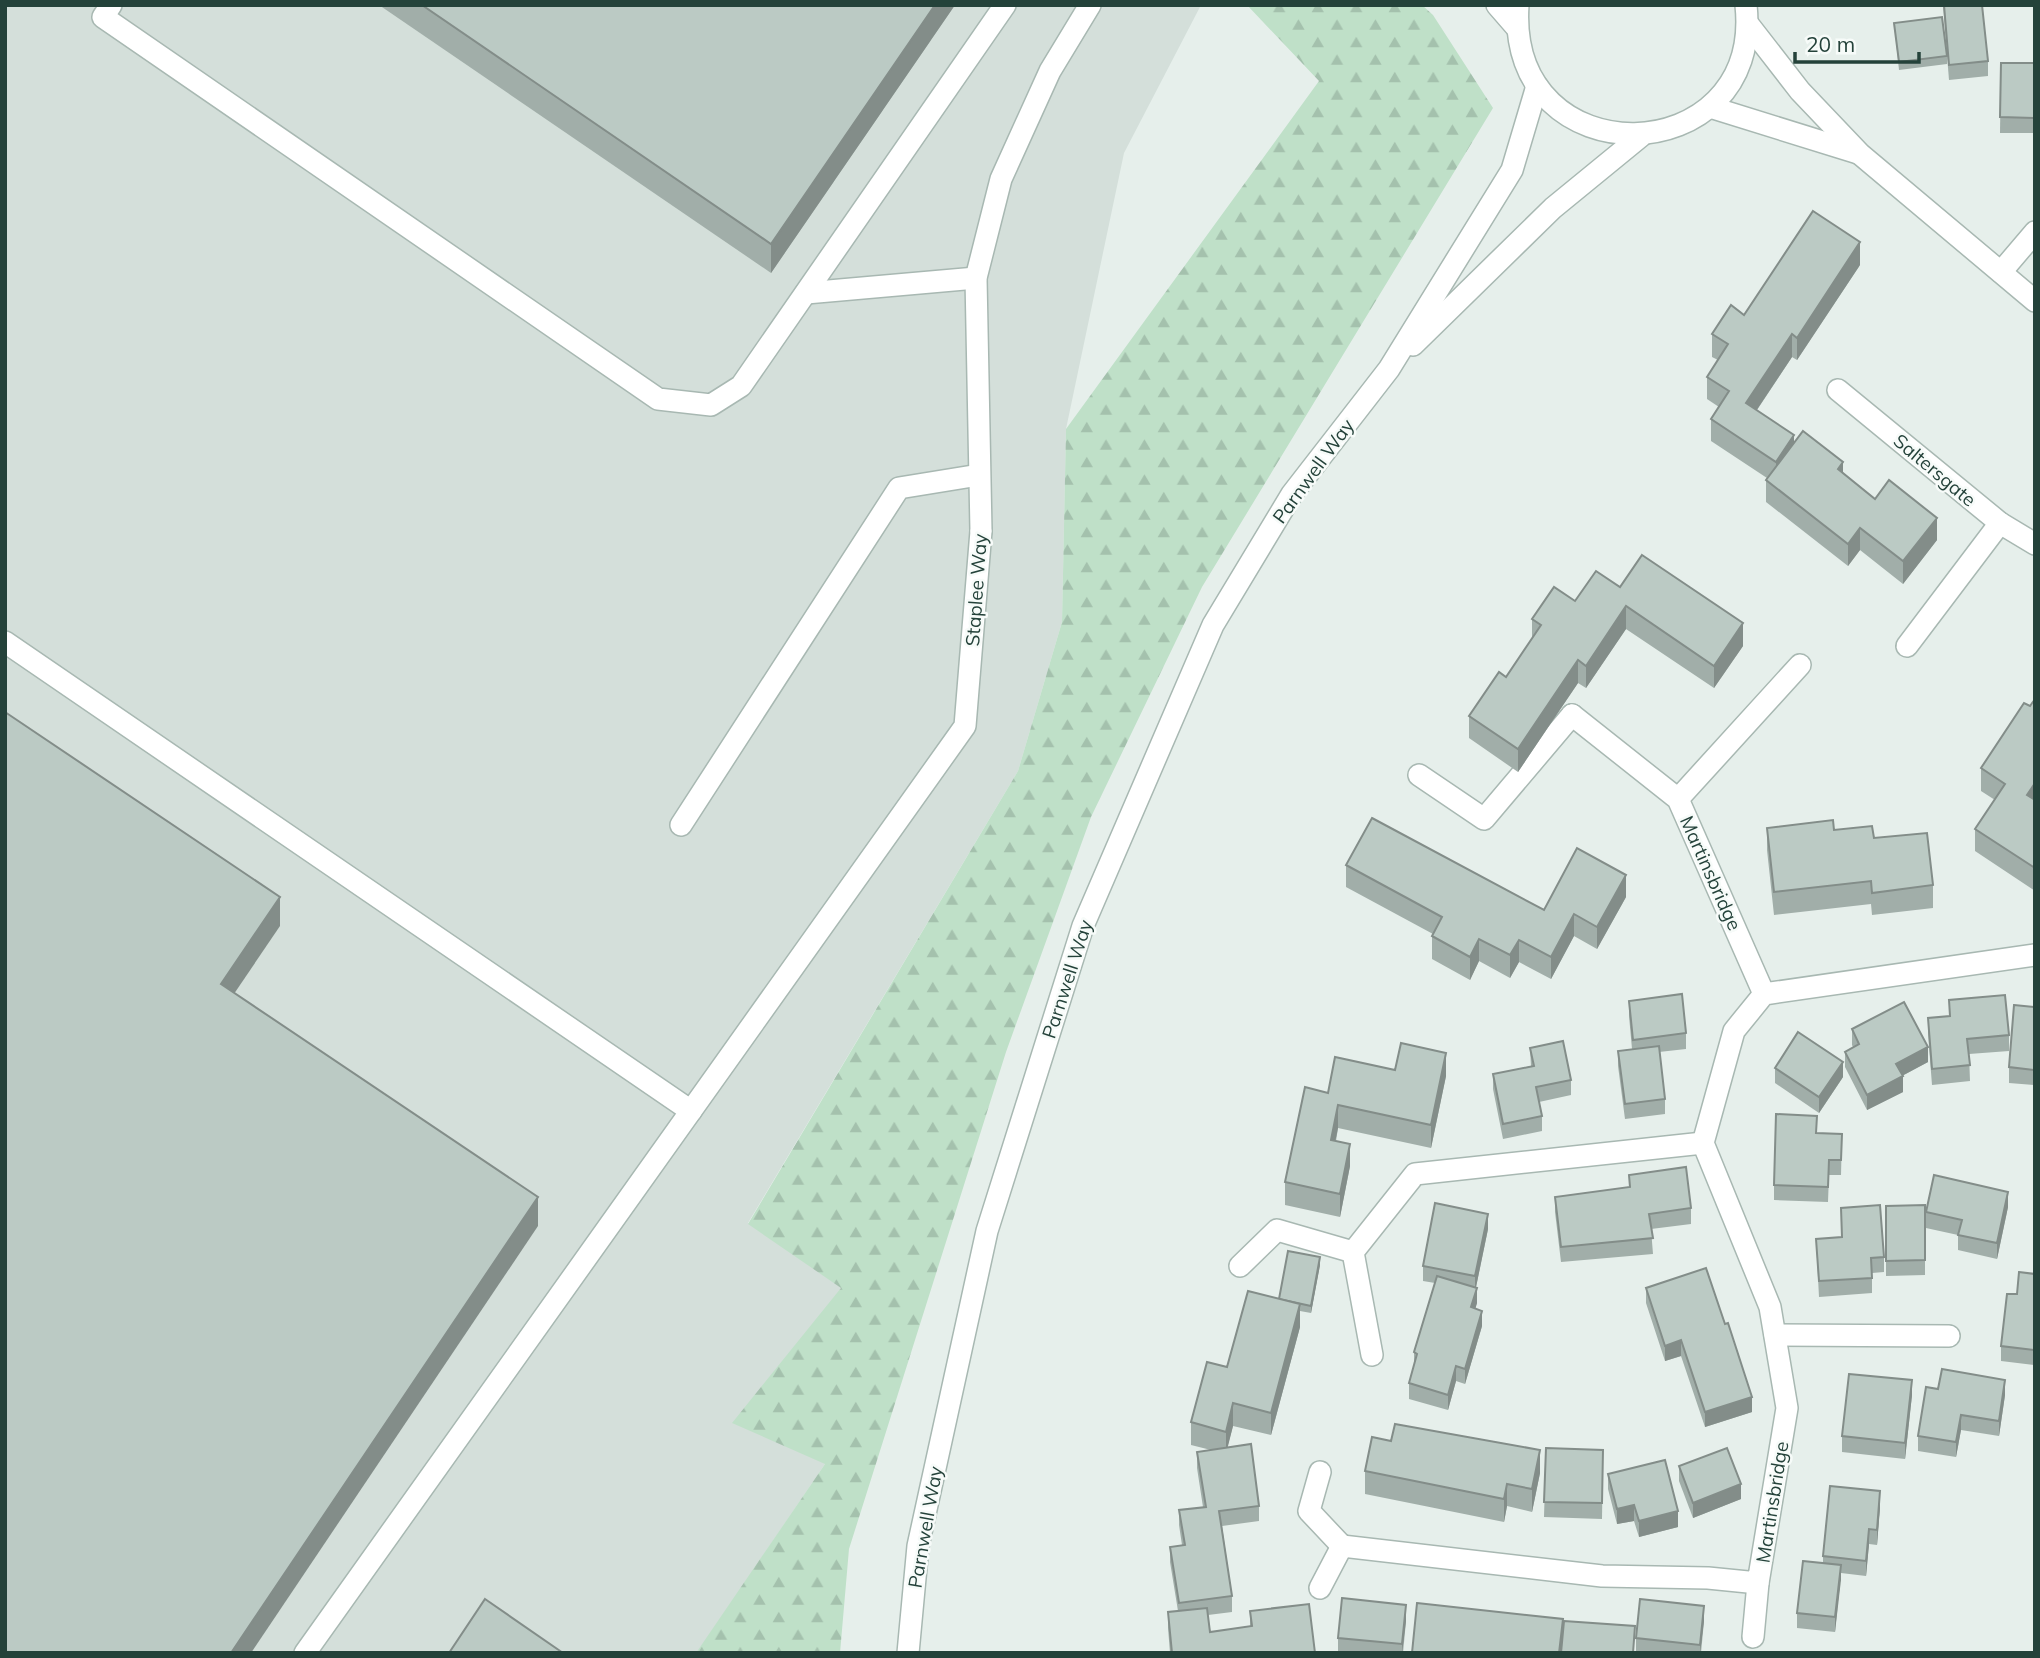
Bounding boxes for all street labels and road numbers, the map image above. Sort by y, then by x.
street label: Parnwell Way [1267,414,1359,528]
street label: Saltersgate [1889,428,1981,512]
street label: Staplee Way [960,533,992,647]
street label: Martinsbridge [1675,812,1747,934]
street label: Parnwell Way [1037,917,1097,1041]
street label: Martinsbridge [1751,1439,1793,1565]
street label: Parnwell Way [902,1464,948,1590]

